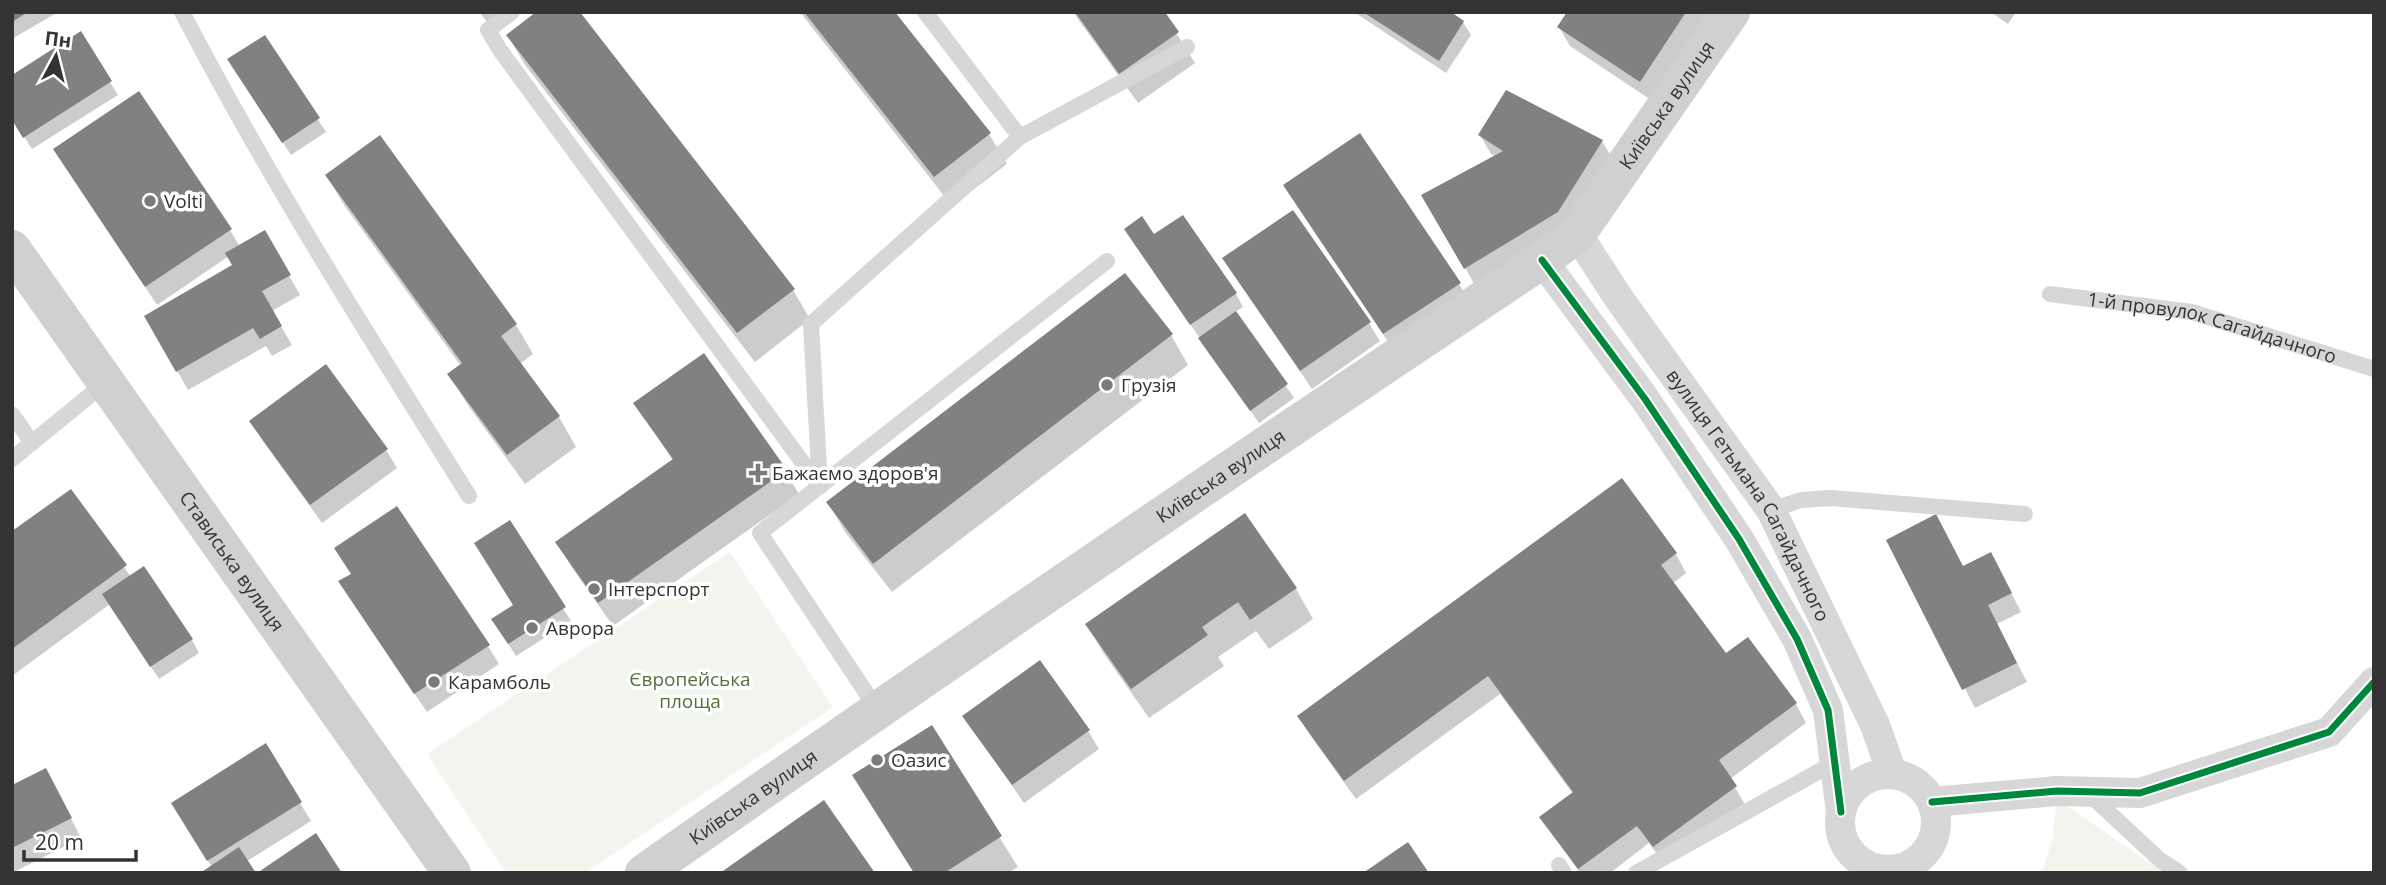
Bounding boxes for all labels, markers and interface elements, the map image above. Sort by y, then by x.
north arrow [21,21,91,91]
text: Пн [43,25,73,54]
street label: Київська вулиця [1613,36,1720,174]
place label: Volti [164,188,203,214]
marker: Volti [142,193,158,209]
street label: 1-й провулок Сагайдачного [2086,286,2340,369]
street label: вулиця Гетьмана Сагайдачного [1661,364,1836,626]
place label: Грузія [1121,372,1177,398]
marker: Грузія [1099,377,1115,393]
street label: Київська вулиця [1151,423,1290,529]
place label: Бажаємо здоров'я [772,460,939,486]
marker: Бажаємо здоров'я [750,465,766,481]
street label: Стависька вулиця [174,486,291,637]
place label: Інтерспорт [608,576,710,602]
marker: Інтерспорт [586,581,602,597]
place label: Аврора [546,615,614,641]
marker: Аврора [524,620,540,636]
park label: Європейська площа [629,666,751,714]
place label: Карамболь [448,669,551,695]
marker: Карамболь [426,674,442,690]
street label: Київська вулиця [684,743,822,851]
place label: Оазис [891,747,947,773]
marker: Оазис [869,752,885,768]
scale bar [24,818,136,862]
text: 20 m [35,828,84,856]

